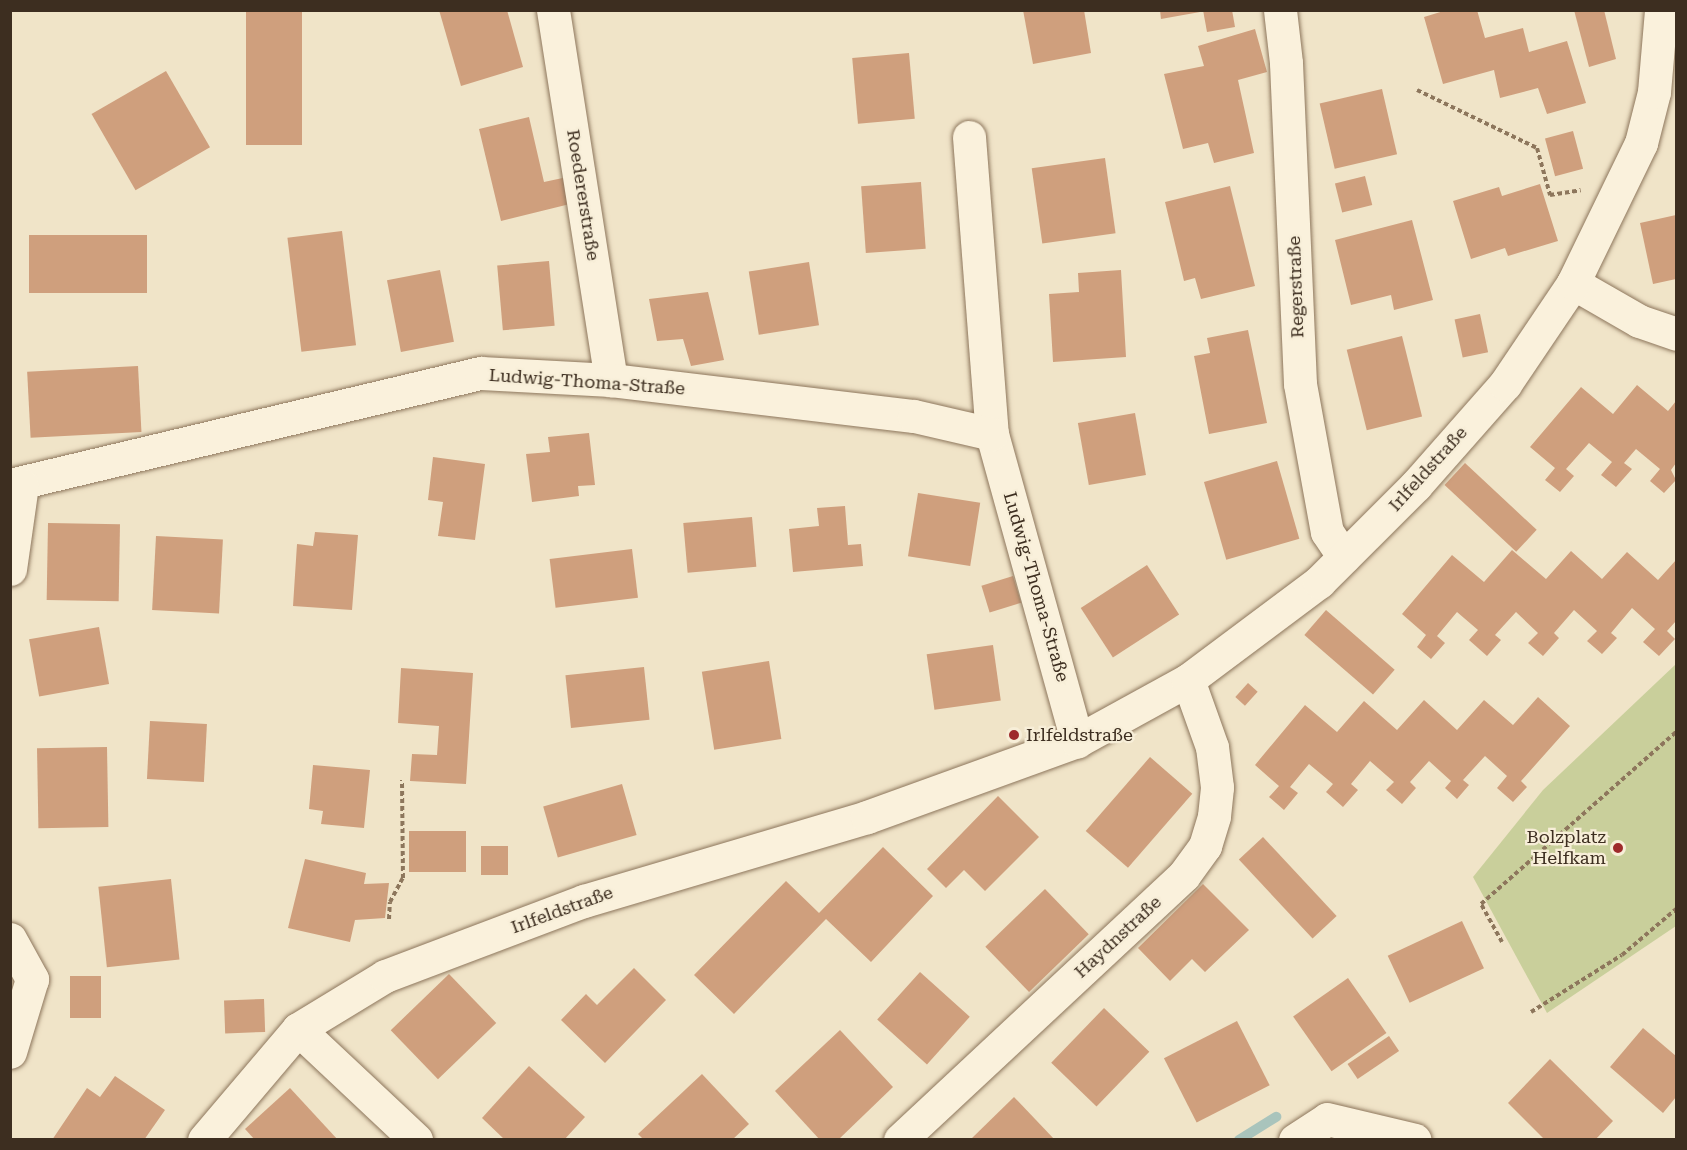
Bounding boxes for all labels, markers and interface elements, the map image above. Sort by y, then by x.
street label: Roedererstraße [562,128,604,262]
street label: Regerstraße [1283,235,1309,339]
street label: Ludwig-Thoma-Straße [488,364,686,400]
street label: Irlfeldstraße [1384,422,1472,516]
street label: Ludwig-Thoma-Straße [999,489,1073,685]
place label: Irlfeldstraße [1026,724,1133,746]
marker: Irlfeldstraße [1007,728,1021,742]
place label: Bolzplatz Helfkam [1527,827,1606,870]
marker: Bolzplatz Helfkam [1611,841,1625,855]
street label: Irlfeldstraße [508,882,616,938]
street label: Haydnstraße [1070,891,1166,983]

